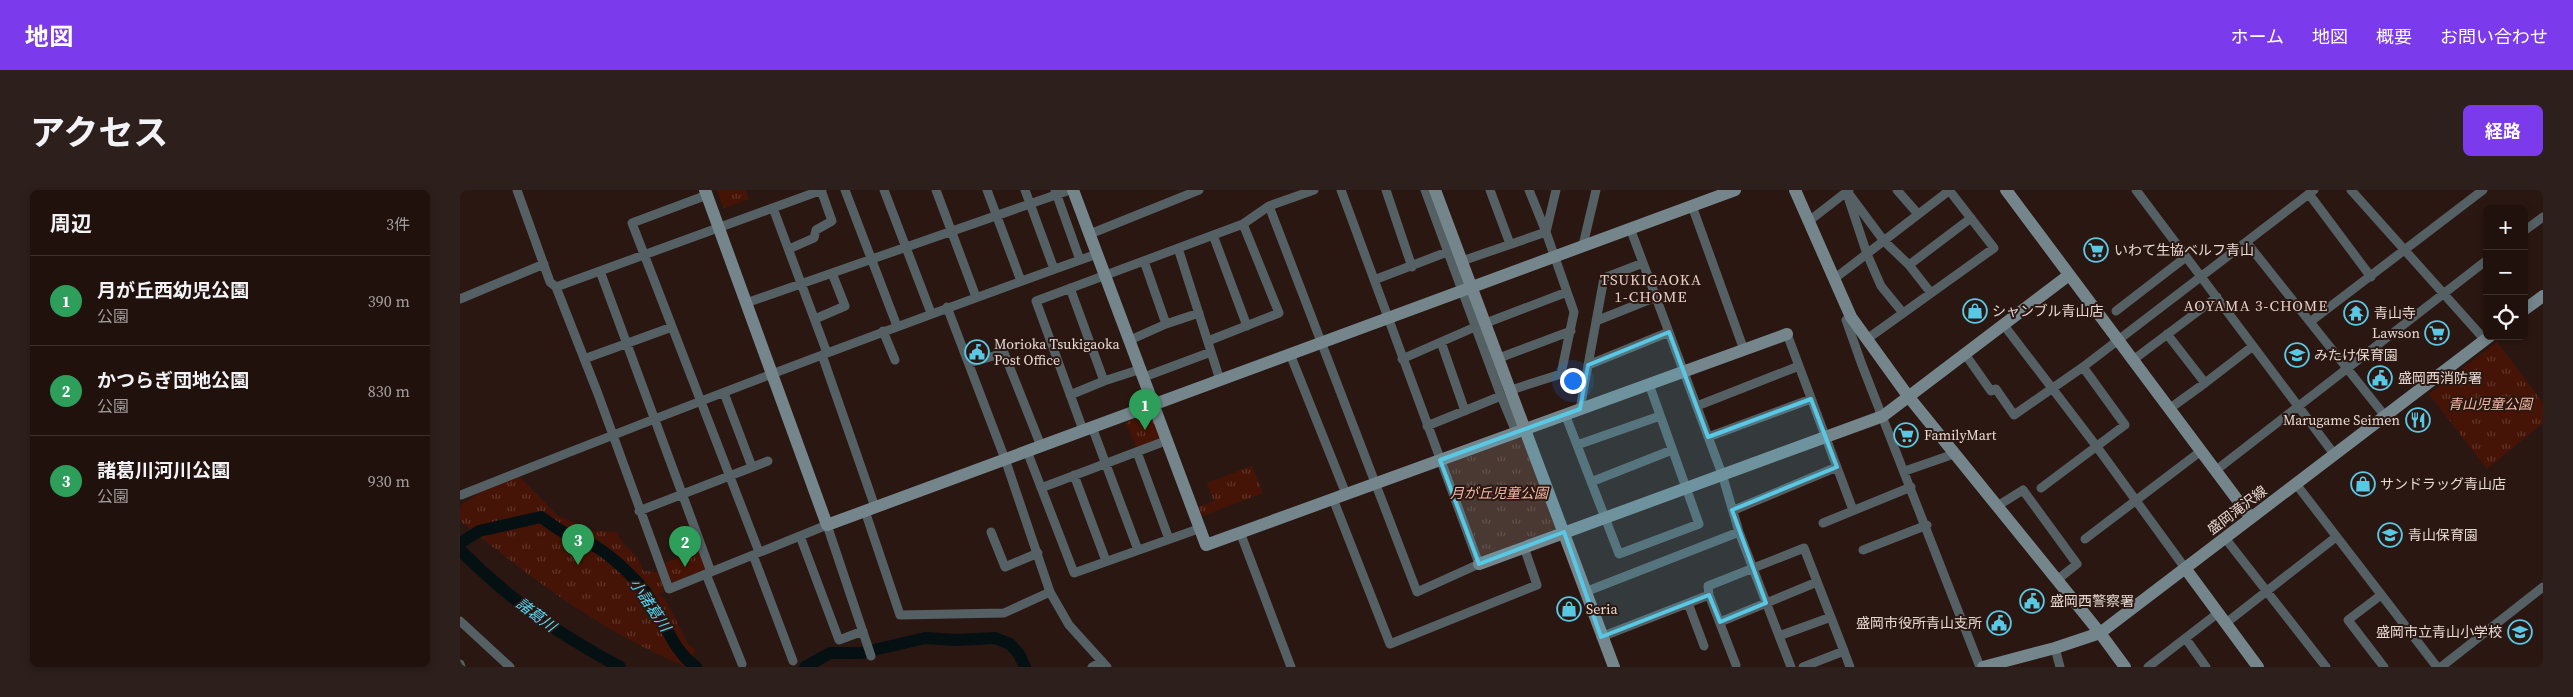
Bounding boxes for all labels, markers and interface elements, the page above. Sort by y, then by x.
text: 地図 [25,20,73,53]
text: ホーム [2231,24,2284,49]
text: 地図 [2312,24,2348,49]
text: 概要 [2376,24,2412,49]
text: お問い合わせ [2440,24,2548,49]
button: 経路 [2463,105,2543,156]
text: アクセス [30,109,168,157]
map controls [2483,205,2528,340]
button: + [2483,205,2528,250]
text: 周辺 [50,209,92,238]
text: 3件 [386,213,410,235]
supermarket icon: いわて生協ベルフ青山 [2083,237,2109,263]
place label: いわて生協ベルフ青山 [2114,240,2254,260]
button: − [2483,250,2528,295]
district label: TSUKIGAOKA 1-CHOME [1600,269,1702,307]
text: 月が丘西幼児公園 [97,277,249,303]
text: 1 [62,290,70,312]
text: 390 m [368,290,410,312]
district label: AOYAMA 3-CHOME [2184,295,2328,316]
button: locate [2483,295,2528,340]
shop icon: シャンブル青山店 [1962,298,1988,324]
temple icon: 青山寺 [2343,300,2369,326]
place label: シャンブル青山店 [1992,301,2104,321]
place label: 青山寺 [2374,303,2416,323]
text: 公園 [97,305,129,327]
supermarket icon: Lawson [2424,320,2450,346]
place label: Lawson [2372,323,2421,343]
place label: Morioka Tsukigaoka Post Office [994,334,1121,370]
public building icon: Morioka Tsukigaoka Post Office [964,339,990,365]
school or university icon: みたけ保育園 [2284,342,2310,368]
place label: みたけ保育園 [2314,345,2398,365]
public building icon: 盛岡西消防署 [2367,365,2393,391]
text: かつらぎ団地公園 [97,367,249,393]
your location [1560,368,1586,394]
place label: 盛岡西消防署 [2398,368,2482,388]
text: 2 [62,380,70,402]
text: 830 m [368,380,410,402]
pin: 1 [1129,389,1161,430]
park label: 青山児童公園 [2448,394,2534,414]
text: 公園 [97,395,129,417]
restaurant icon: Marugame Seimen [2405,407,2431,433]
place label: Marugame Seimen [2283,410,2401,430]
supermarket icon: FamilyMart [1893,422,1919,448]
place label: FamilyMart [1924,425,1997,445]
text: 諸葛川河川公園 [97,457,230,483]
text: 3 [62,470,70,492]
text: 930 m [368,470,410,492]
shop icon: サンドラッグ青山店 [2350,471,2376,497]
place label: サンドラッグ青山店 [2380,474,2506,494]
street label: 盛岡滝沢線 [2203,481,2271,539]
park label: 月が丘児童公園 [1450,483,1550,503]
text: 公園 [97,485,129,507]
school or university icon: 青山保育園 [2377,522,2403,548]
pin: 3 [562,524,594,565]
place label: 青山保育園 [2408,525,2478,545]
pin: 2 [669,526,701,567]
water label: 小諸葛川 [625,574,677,637]
public building icon: 盛岡西警察署 [2019,588,2045,614]
place label: 盛岡西警察署 [2050,591,2134,611]
water label: 諸葛川 [512,593,562,638]
shop icon: Seria [1556,596,1582,622]
place label: Seria [1586,599,1618,619]
public building icon: 盛岡市役所青山支所 [1986,610,2012,636]
place label: 盛岡市役所青山支所 [1856,613,1982,633]
school or university icon: 盛岡市立青山小学校 [2507,619,2533,645]
place label: 盛岡市立青山小学校 [2376,622,2502,642]

